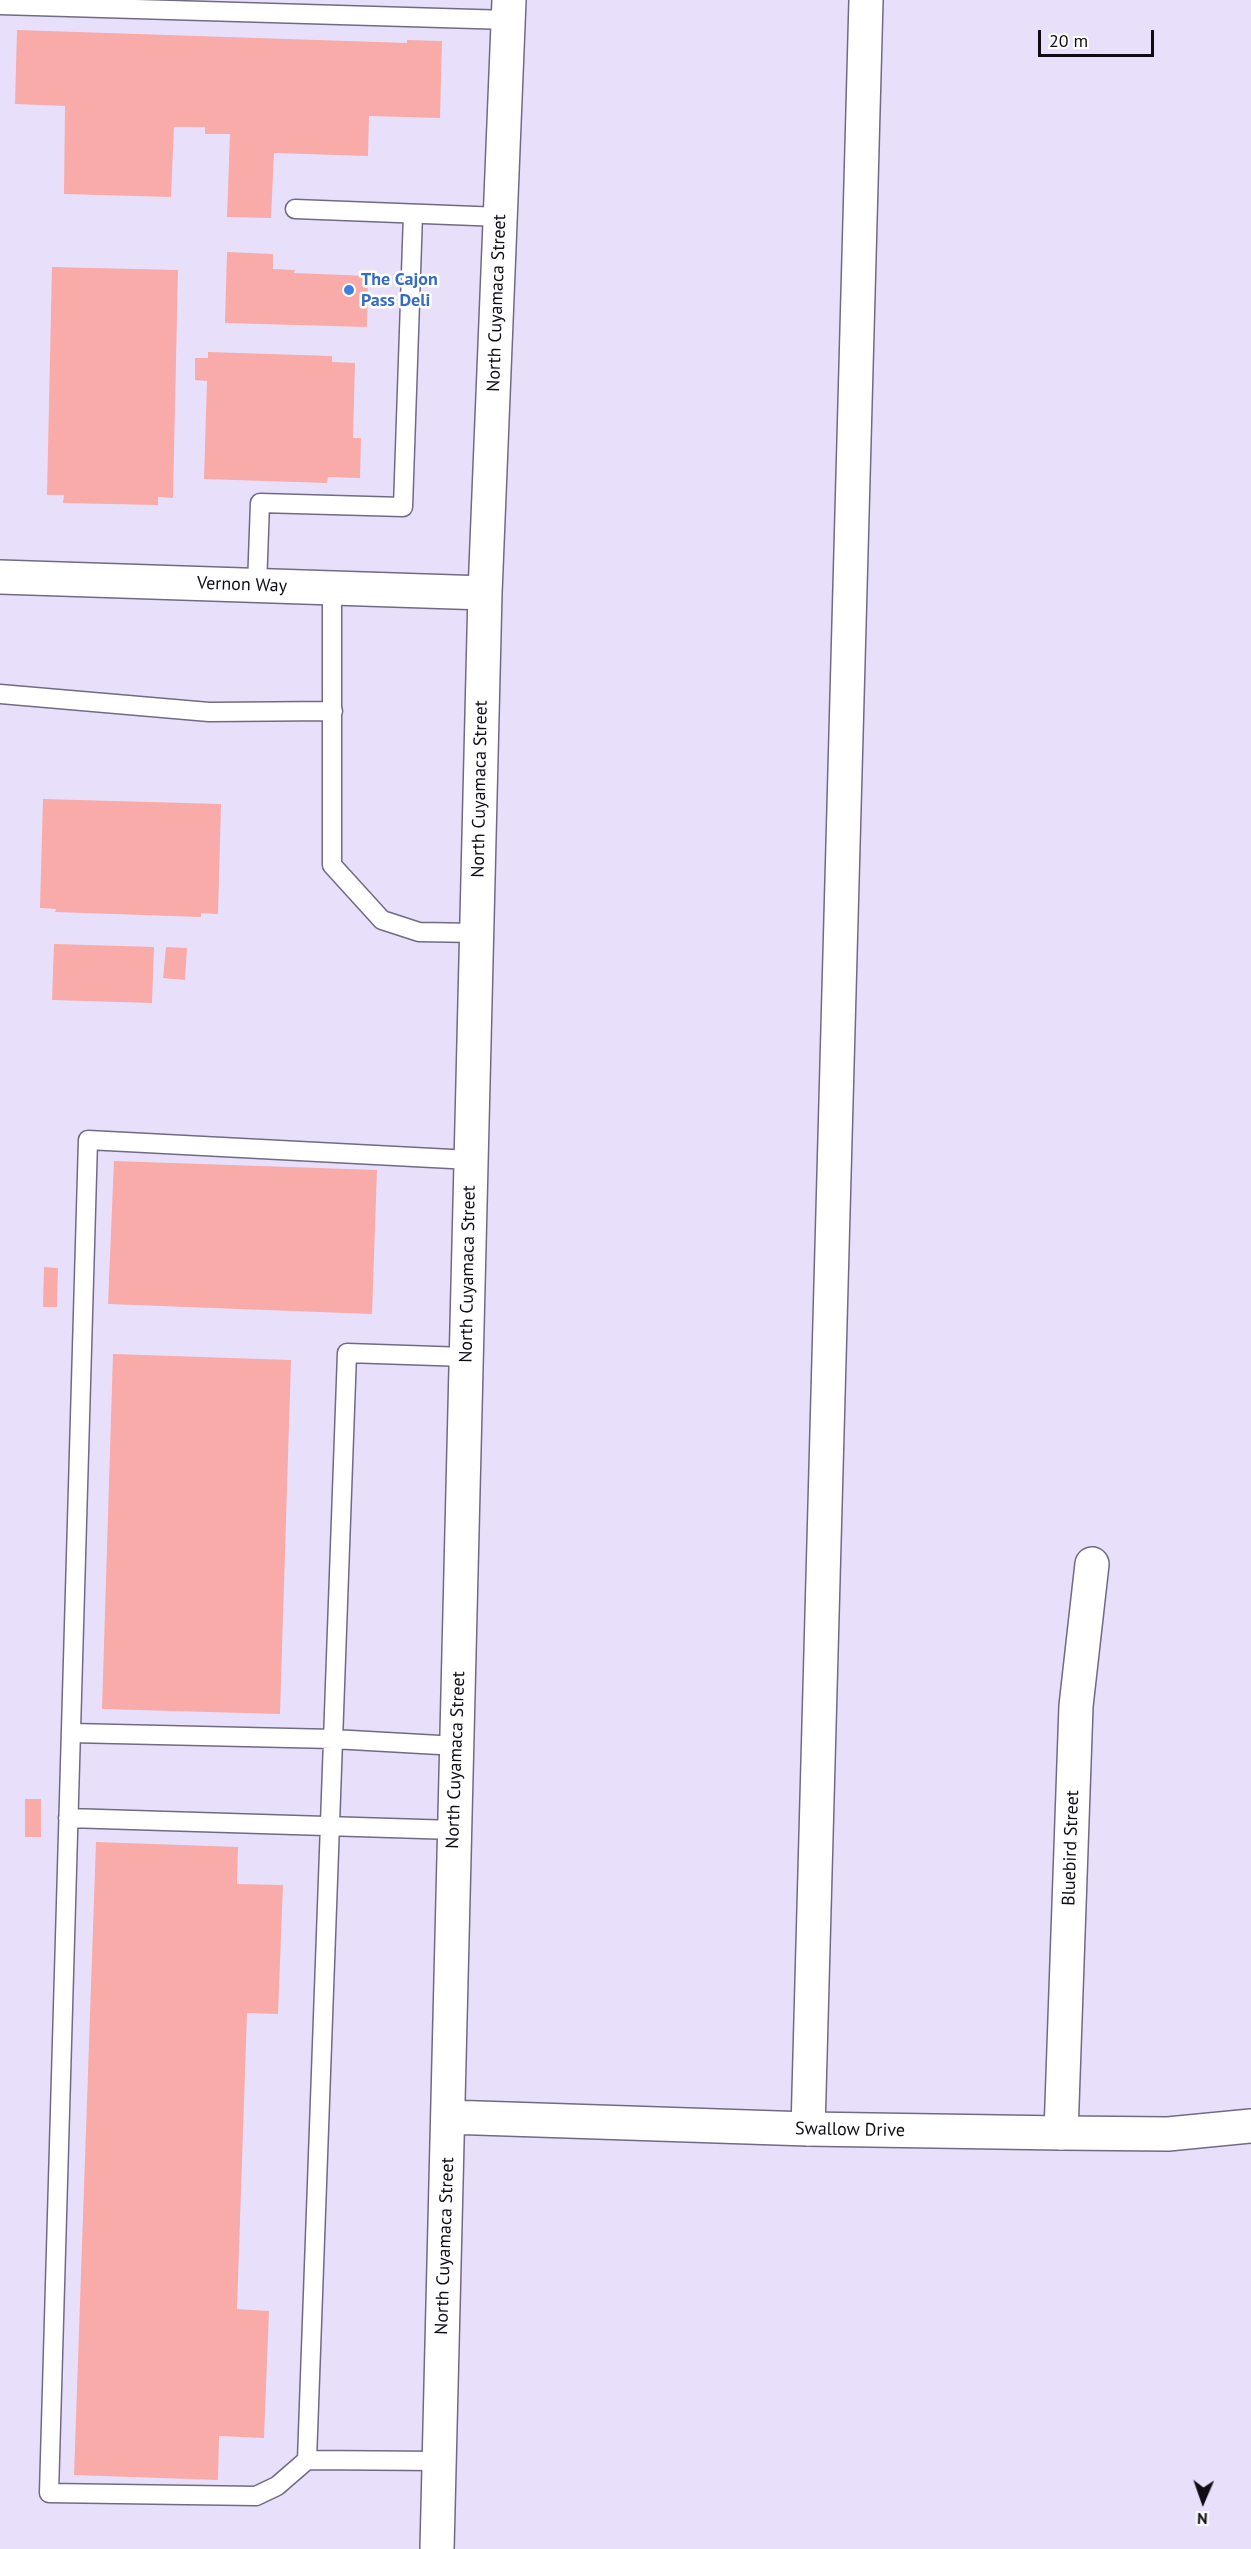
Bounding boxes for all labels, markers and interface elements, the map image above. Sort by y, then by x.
scale bar [1041,18,1156,56]
text: 20 m [1049,29,1088,52]
street label: North Cuyamaca Street [483,214,511,392]
place label: The Cajon Pass Deli [361,269,438,312]
marker: The Cajon Pass Deli [342,283,356,297]
street label: Vernon Way [197,573,287,597]
street label: North Cuyamaca Street [468,700,492,878]
street label: North Cuyamaca Street [456,1185,480,1363]
street label: North Cuyamaca Street [442,1671,470,1849]
street label: Bluebird Street [1058,1790,1084,1906]
street label: Swallow Drive [795,2118,905,2142]
street label: North Cuyamaca Street [431,2157,459,2335]
north arrow [1173,2471,1233,2531]
text: N [1197,2509,1208,2529]

